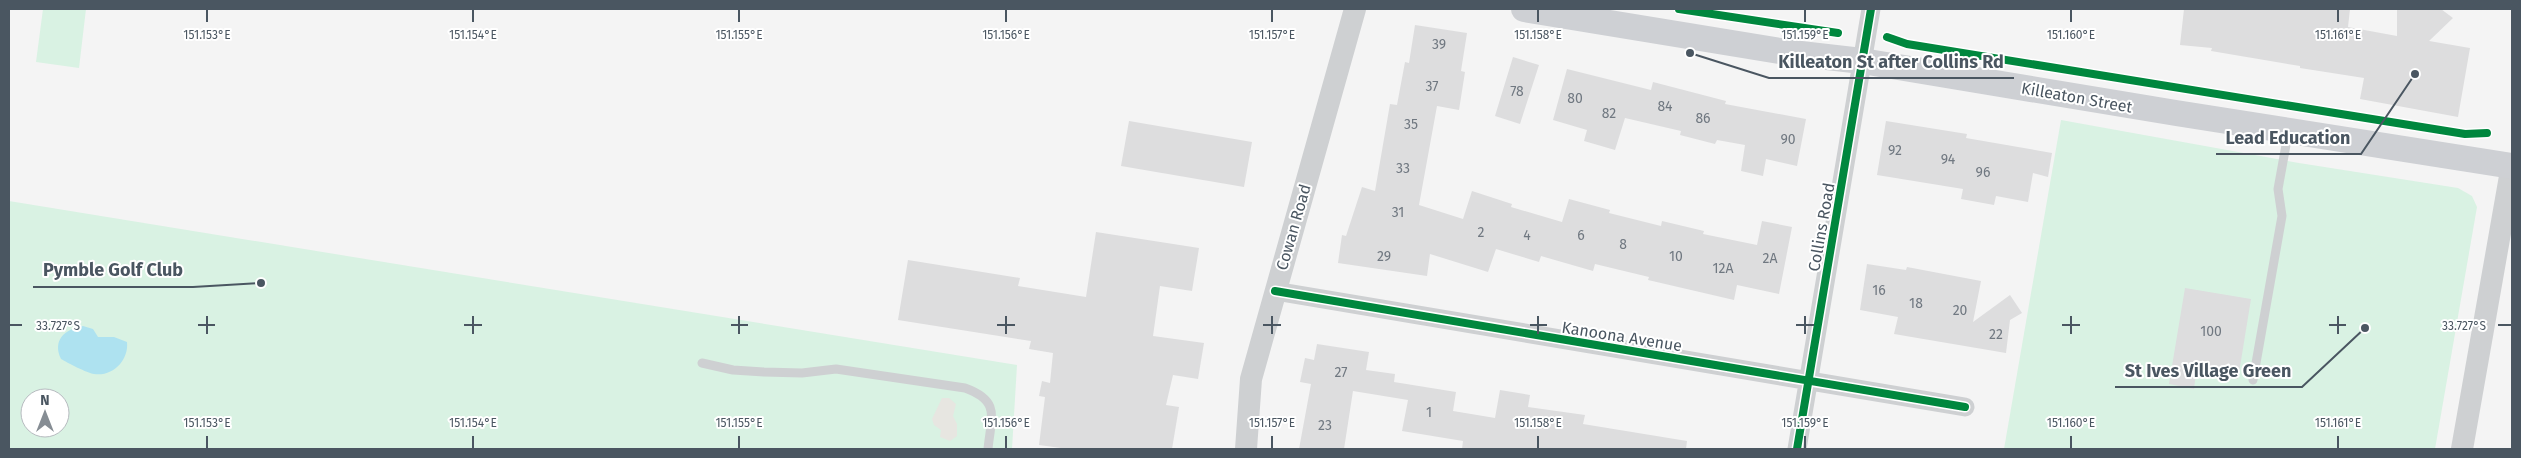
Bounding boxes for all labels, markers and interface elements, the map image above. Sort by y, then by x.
text: 151.153°E [183,28,231,42]
text: 151.154°E [449,28,497,42]
text: 151.155°E [715,28,763,42]
text: 151.156°E [982,28,1030,42]
text: 151.157°E [1249,28,1295,42]
text: 151.158°E [1514,28,1562,42]
text: 151.159°E [1781,28,1829,42]
text: 151.160°E [2047,28,2095,42]
text: 151.161°E [2315,28,2361,42]
house number: 39 [1432,36,1446,53]
callout: Killeaton St after Collins Rd [1769,45,2014,78]
text: Killeaton St after Collins Rd [1778,51,2004,73]
house number: 37 [1425,78,1439,95]
street label: Killeaton Street [2020,78,2134,117]
house number: 78 [1510,83,1524,100]
house number: 80 [1567,90,1583,107]
house number: 84 [1657,98,1673,115]
house number: 82 [1602,105,1616,122]
house number: 86 [1695,110,1711,127]
house number: 35 [1404,116,1418,133]
callout: Lead Education [2216,121,2361,154]
text: Lead Education [2226,127,2350,149]
house number: 90 [1780,131,1796,148]
house number: 92 [1888,142,1902,159]
house number: 94 [1941,151,1956,168]
house number: 33 [1396,160,1410,177]
house number: 96 [1976,164,1990,181]
street label: Collins Road [1804,181,1839,273]
street label: Cowan Road [1272,182,1315,272]
house number: 31 [1392,204,1404,221]
house number: 2 [1478,224,1485,241]
house number: 4 [1523,227,1531,244]
house number: 6 [1577,227,1585,244]
house number: 8 [1619,236,1627,253]
house number: 29 [1377,248,1391,265]
house number: 10 [1669,248,1683,265]
house number: 2A [1763,250,1777,267]
callout: Pymble Golf Club [33,254,193,287]
text: Pymble Golf Club [43,259,183,281]
house number: 12A [1712,260,1734,277]
house number: 16 [1872,282,1886,299]
house number: 18 [1909,295,1923,312]
house number: 20 [1953,302,1968,319]
street label: Kanoona Avenue [1560,318,1683,355]
text: 33.727°S [36,319,81,333]
text: 33.727°S [2442,319,2487,333]
house number: 100 [2200,323,2222,340]
house number: 22 [1989,326,2003,343]
callout: St Ives Village Green [2115,354,2302,387]
text: St Ives Village Green [2125,360,2291,382]
house number: 27 [1334,364,1348,381]
north arrow [20,388,70,438]
text: N [40,392,50,409]
house number: 1 [1426,404,1432,421]
text: 151.153°E [183,416,231,430]
text: 151.154°E [449,416,497,430]
text: 151.155°E [715,416,763,430]
text: 151.156°E [982,416,1030,430]
text: 151.157°E [1249,416,1295,430]
text: 151.158°E [1514,416,1562,430]
text: 151.159°E [1781,416,1829,430]
text: 151.160°E [2047,416,2095,430]
text: 151.161°E [2315,416,2361,430]
house number: 23 [1318,417,1332,434]

